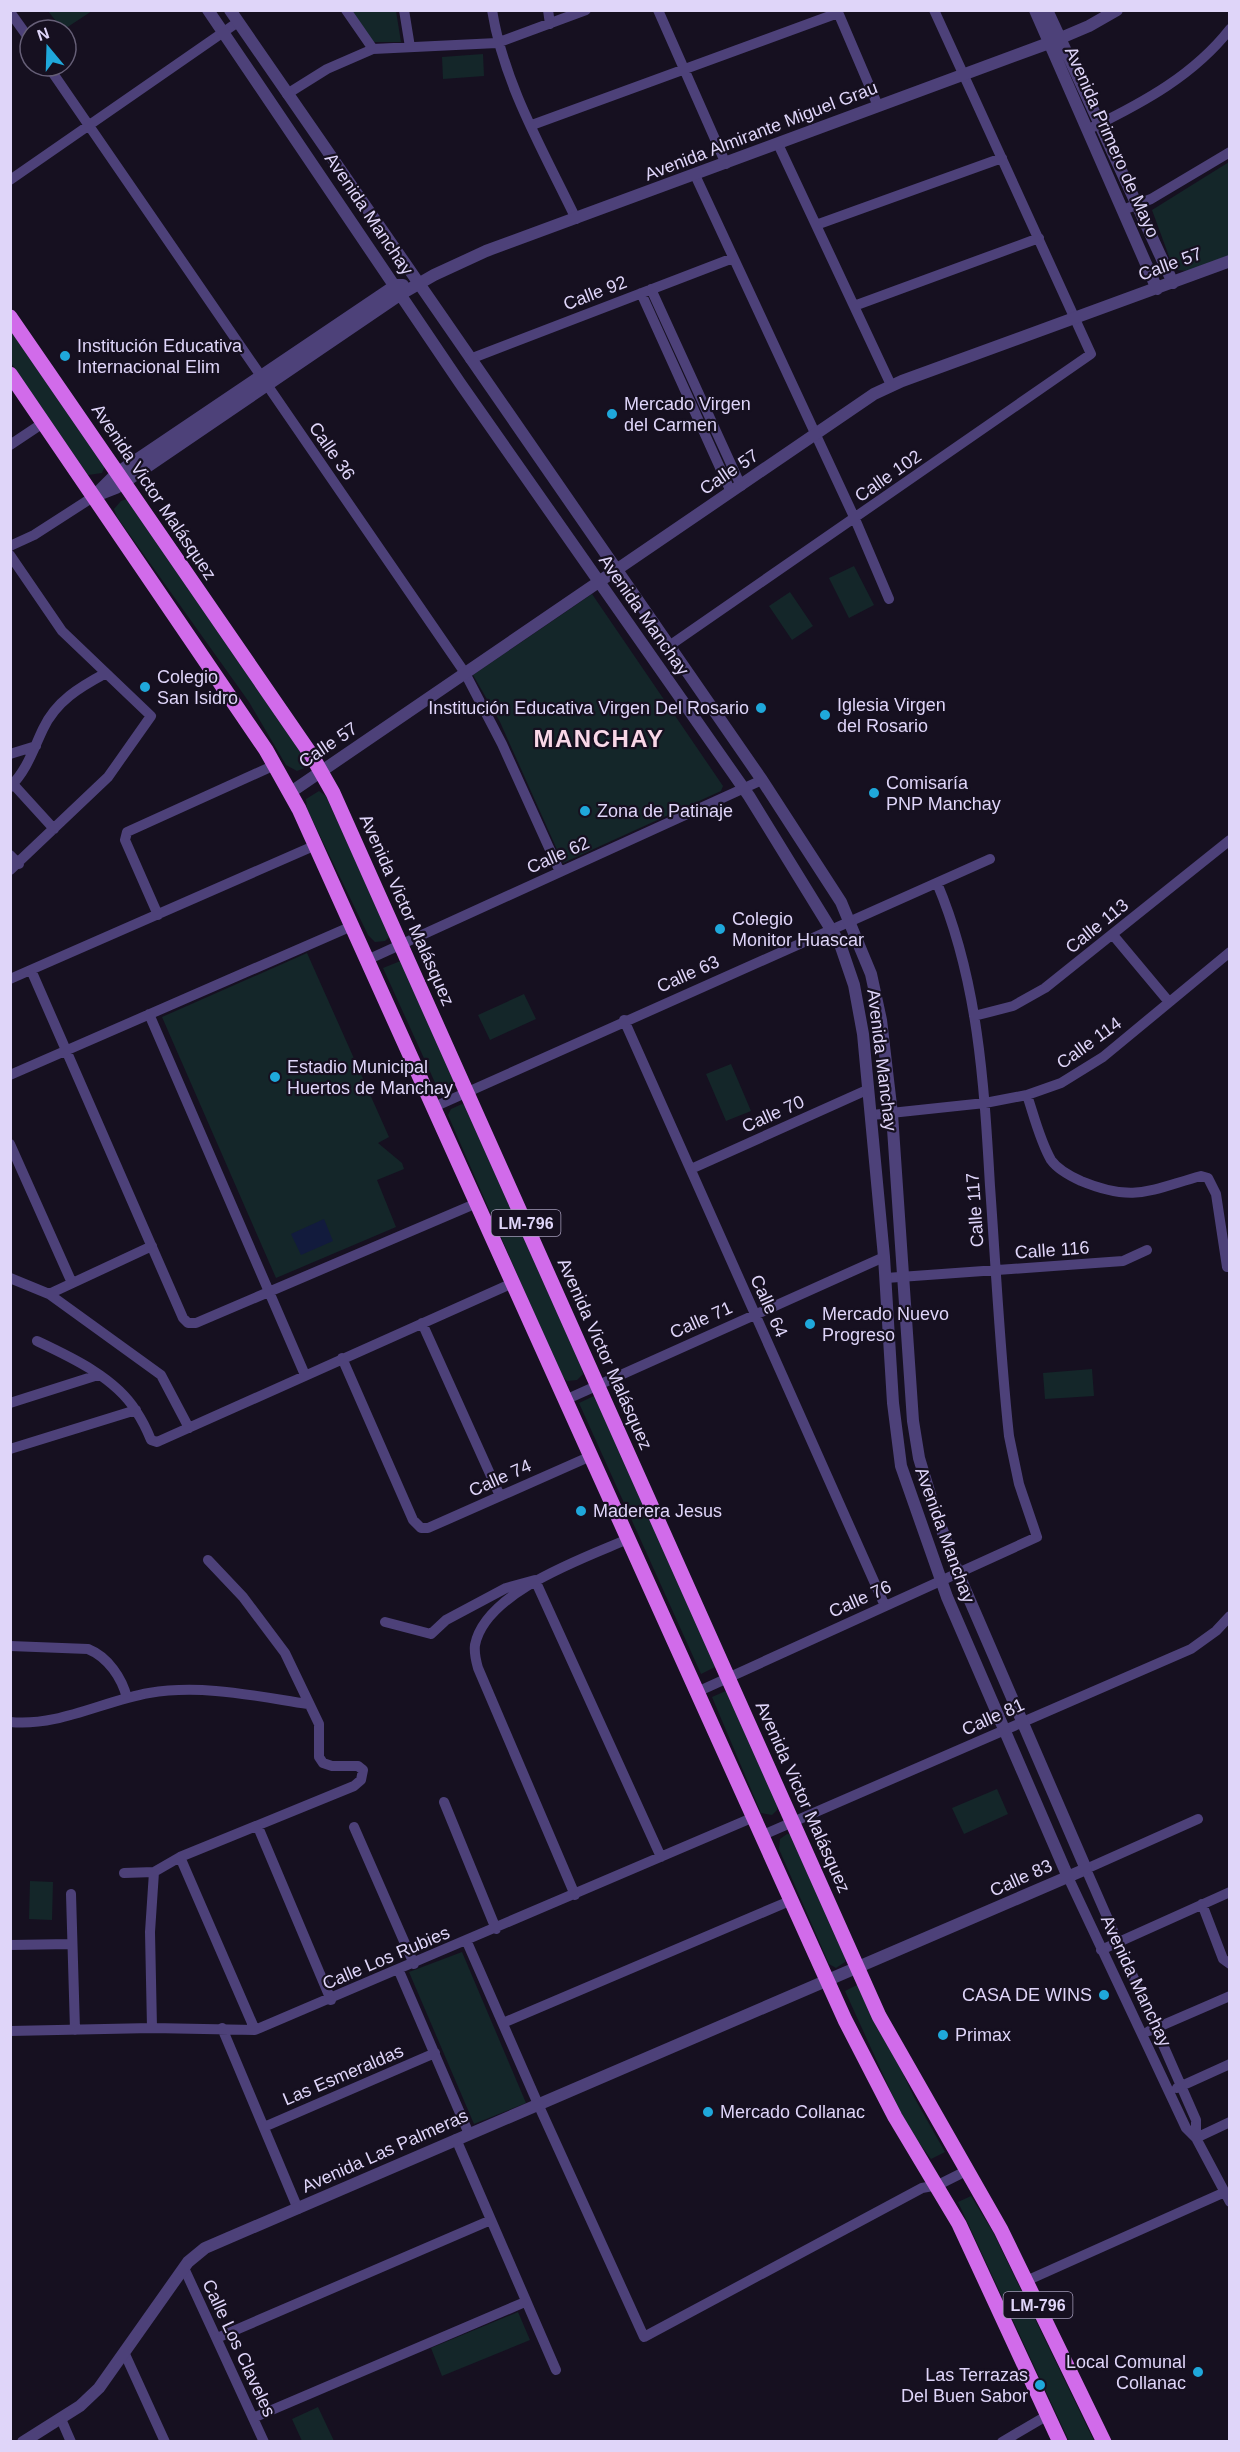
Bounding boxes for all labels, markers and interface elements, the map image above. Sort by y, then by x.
north arrow [18,18,78,78]
text: N [35,24,52,44]
street label: Avenida Primero de Mayo [1061,43,1163,241]
street label: Avenida Almirante Miguel Grau [642,77,880,185]
street label: Avenida Manchay [321,149,417,279]
street label: Calle 57 [1136,243,1204,285]
street label: Calle 92 [561,272,629,314]
place label: Institución Educativa Internacional Elim [77,336,243,377]
marker: Institución Educativa Internacional Elim [58,349,72,363]
place label: Mercado Virgen del Carmen [624,394,751,435]
street label: Avenida Victor Malásquez [88,400,220,584]
marker: Mercado Virgen del Carmen [605,407,619,421]
street label: Calle 36 [305,418,359,484]
street label: Calle 57 [696,445,762,499]
street label: Calle 102 [851,446,925,506]
street label: Avenida Manchay [595,551,693,679]
place label: Colegio San Isidro [157,667,238,708]
marker: Colegio San Isidro [138,680,152,694]
place label: Iglesia Virgen del Rosario [837,695,946,736]
place label: Institución Educativa Virgen Del Rosario [428,698,749,718]
marker: Institución Educativa Virgen Del Rosario [754,701,768,715]
marker: Iglesia Virgen del Rosario [818,708,832,722]
street label: Calle 57 [295,718,361,772]
district label: MANCHAY [534,725,664,752]
place label: Comisaría PNP Manchay [886,773,1001,814]
marker: Comisaría PNP Manchay [867,786,881,800]
place label: Zona de Patinaje [597,801,733,821]
marker: Zona de Patinaje [578,804,592,818]
street label: Avenida Victor Malásquez [356,811,458,1009]
street label: Calle 62 [524,832,592,878]
street label: Calle 113 [1062,895,1132,957]
place label: Colegio Monitor Huascar [732,909,864,950]
marker: Colegio Monitor Huascar [713,922,727,936]
street label: Calle 63 [654,951,722,997]
street label: Avenida Manchay [863,988,901,1132]
street label: Calle 114 [1053,1013,1125,1073]
place label: Estadio Municipal Huertos de Manchay [287,1057,453,1098]
marker: Estadio Municipal Huertos de Manchay [268,1070,282,1084]
street label: Calle 70 [739,1091,807,1137]
street label: Calle 117 [962,1172,988,1248]
road number: LM-796 [492,1210,560,1236]
street label: Calle 116 [1014,1237,1090,1263]
street label: Avenida Victor Malásquez [554,1255,656,1453]
street label: Calle 64 [746,1272,792,1340]
street label: Calle 71 [667,1297,735,1343]
place label: Mercado Nuevo Progreso [822,1304,949,1345]
marker: Mercado Nuevo Progreso [803,1317,817,1331]
street label: Calle 74 [466,1455,534,1501]
street label: Avenida Manchay [911,1465,979,1605]
place label: Maderera Jesus [593,1501,722,1521]
marker: Maderera Jesus [574,1504,588,1518]
street label: Calle 76 [826,1576,894,1622]
street label: Calle 81 [959,1694,1027,1740]
street label: Avenida Victor Malásquez [752,1698,854,1896]
street label: Calle 83 [987,1855,1055,1901]
street label: Avenida Manchay [1097,1912,1175,2050]
street label: Calle Los Rubies [319,1922,453,1994]
place label: CASA DE WINS [962,1985,1092,2005]
marker: CASA DE WINS [1097,1988,1111,2002]
place label: Primax [955,2025,1011,2045]
marker: Primax [936,2028,950,2042]
street label: Las Esmeraldas [280,2041,406,2109]
place label: Mercado Collanac [720,2102,865,2122]
street label: Avenida Las Palmeras [299,2105,471,2197]
marker: Mercado Collanac [701,2105,715,2119]
street label: Calle Los Claveles [198,2276,280,2420]
road number: LM-796 [1004,2292,1072,2318]
place label: Local Comunal Collanac [1066,2352,1186,2393]
place label: Las Terrazas Del Buen Sabor [901,2365,1028,2406]
marker: Local Comunal Collanac [1191,2365,1205,2379]
marker: Las Terrazas Del Buen Sabor [1033,2378,1047,2392]

